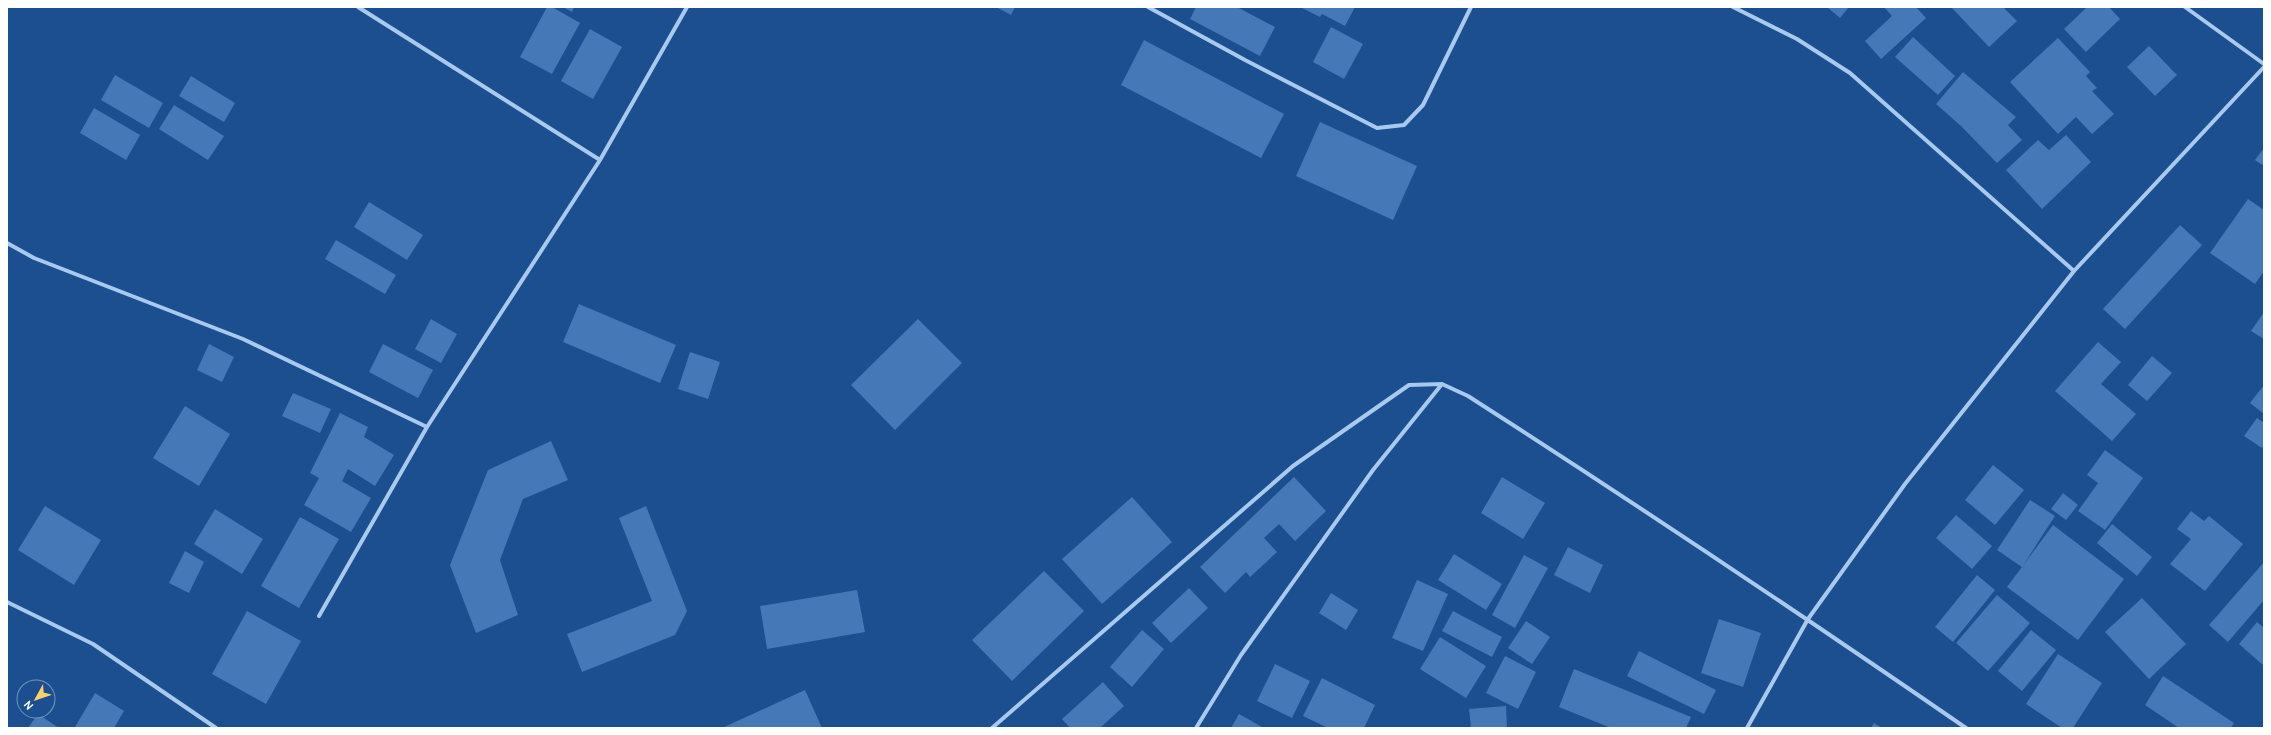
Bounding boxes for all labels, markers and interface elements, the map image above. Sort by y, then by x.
north arrow [16,679,56,719]
text: N [20,698,36,713]

